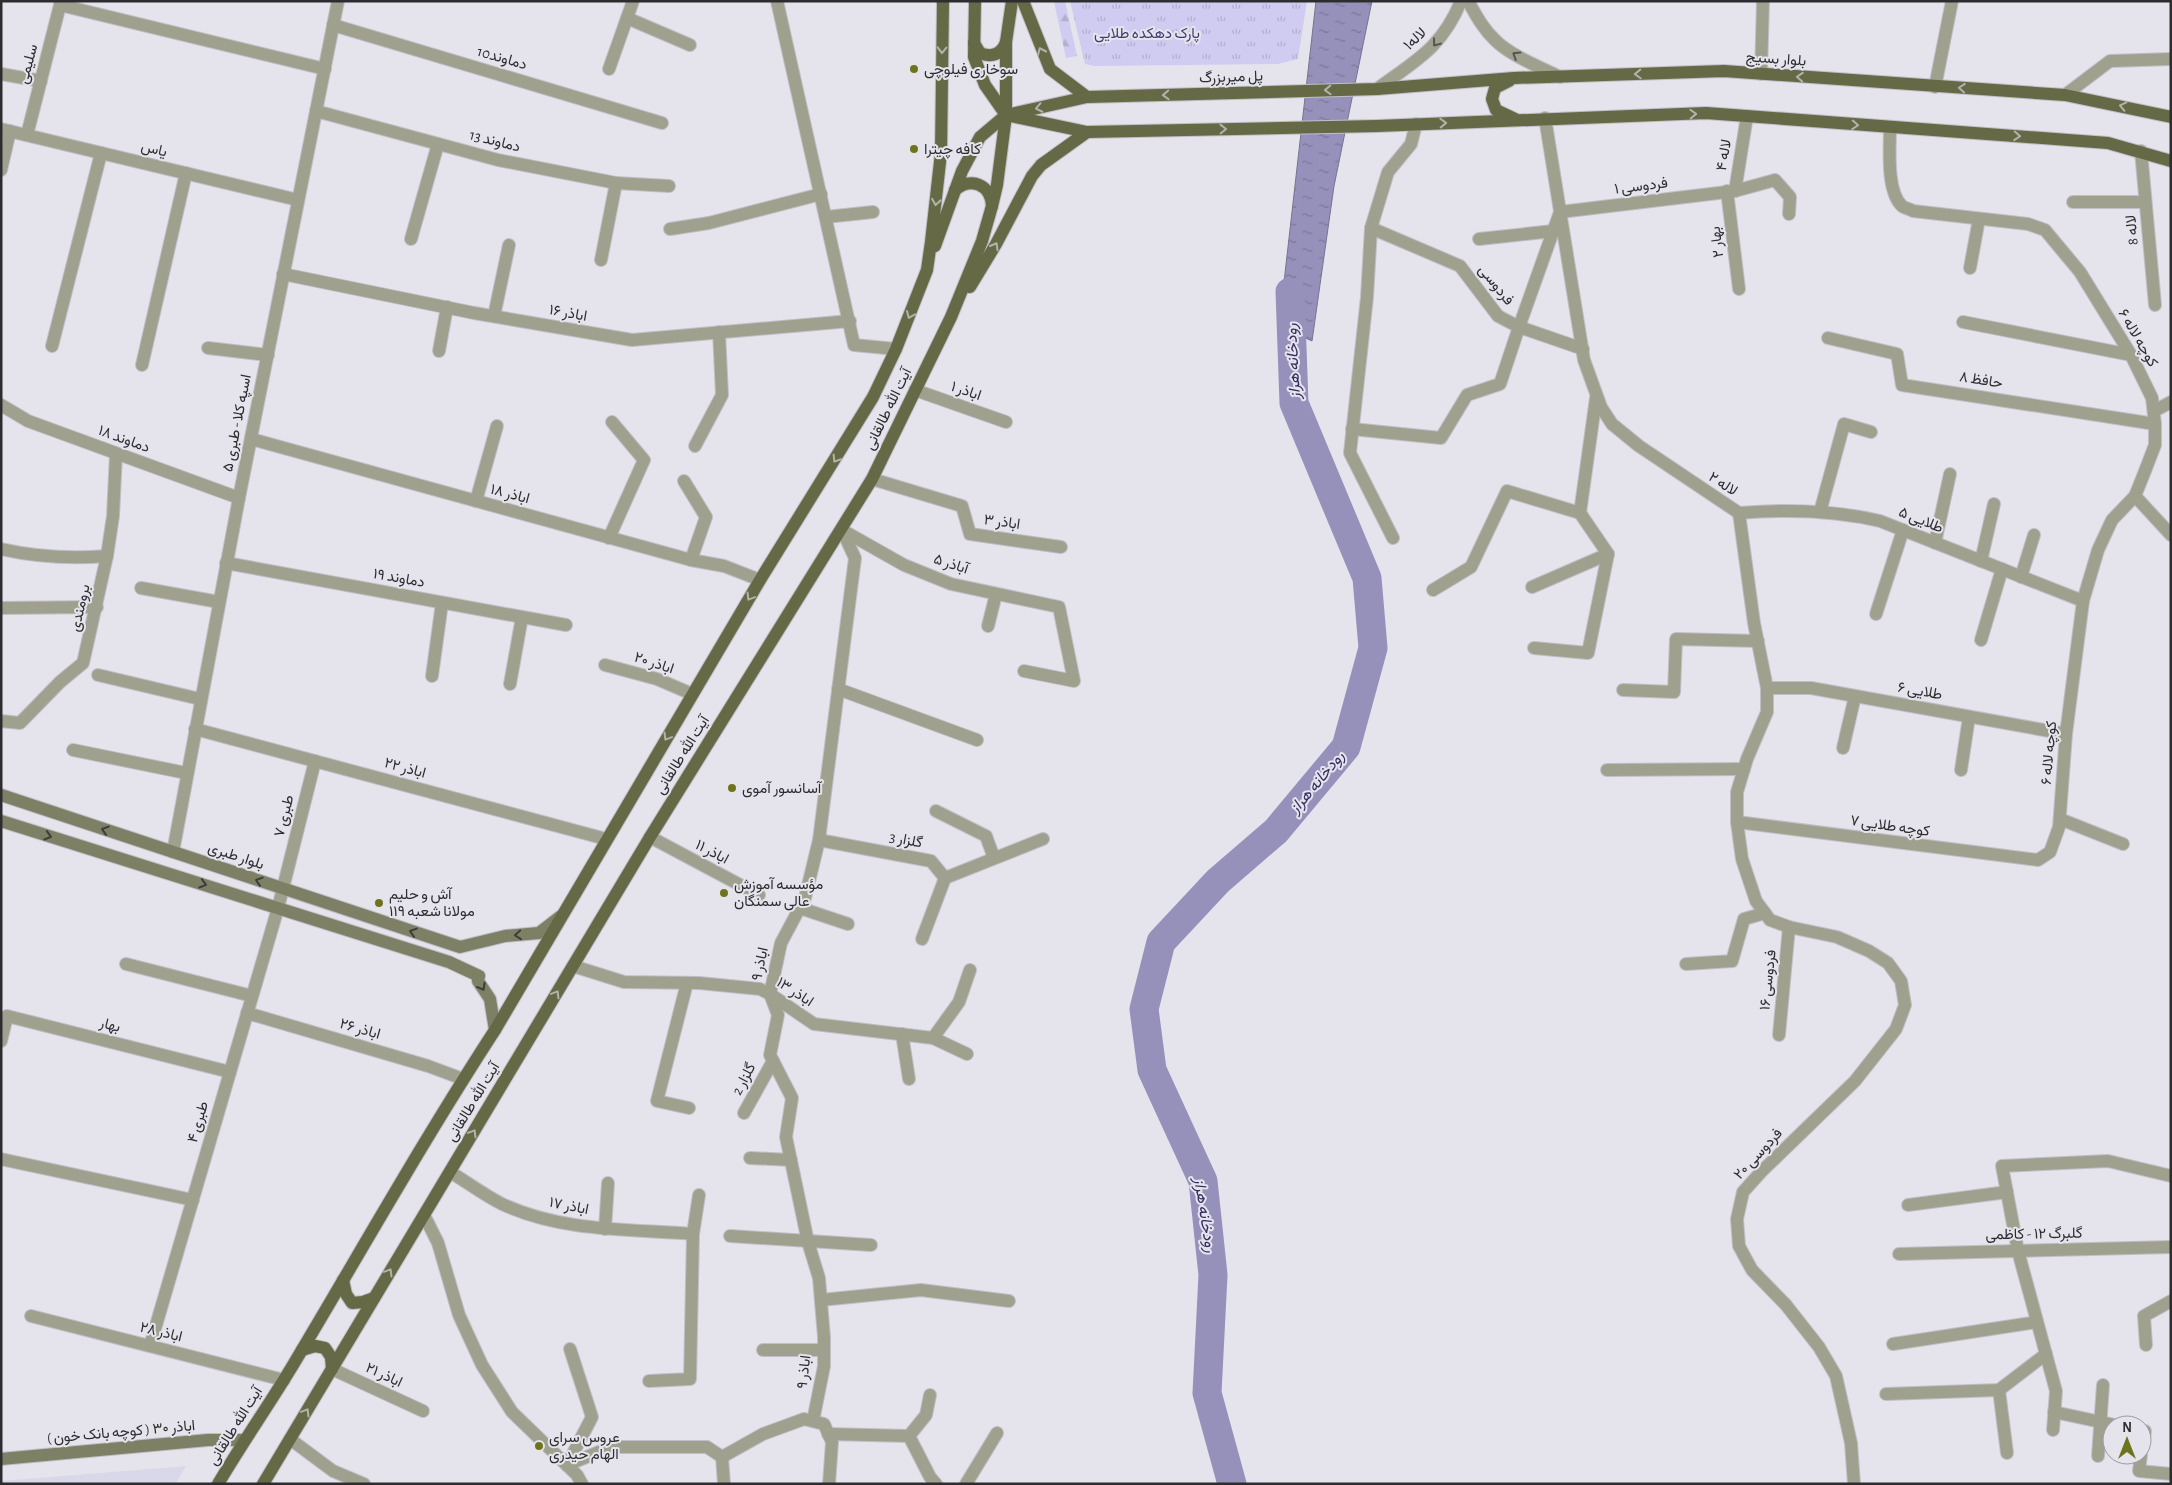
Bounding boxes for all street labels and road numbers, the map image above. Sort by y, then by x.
street label: لاله۱ [1401,25,1429,53]
street label: سلیمی [16,42,42,86]
street label: دماوند10 [475,44,529,73]
street label: بلوار بسیج [1745,49,1807,72]
street label: پل میربزرگ [1199,68,1263,88]
street label: دماوند 13 [468,127,522,156]
street label: لاله ۴ [1714,138,1734,172]
street label: یاس [139,139,169,161]
street label: فردوسی ۱ [1613,175,1669,199]
street label: لاله 8 [2123,214,2141,246]
street label: بهار ۲ [1708,225,1727,258]
street label: فردوسی [1474,262,1517,309]
street label: اباذر ۱۶ [548,302,588,325]
street label: کوچه لاله ۶ [2114,307,2161,371]
street label: آیت الله طالقانی [860,363,917,453]
street label: حافظ ۸ [1958,369,2004,391]
street label: اسپه کلا - طبری ۵ [220,373,256,473]
street label: اباذر ۱ [949,379,983,404]
street label: دماوند ۱۸ [96,423,152,456]
street label: لاله ۲ [1706,469,1740,499]
street label: اباذر ۱۸ [489,482,531,507]
street label: طلایی ۵ [1896,504,1946,538]
street label: اباذر ۳ [983,512,1021,533]
street label: آباذر ۵ [931,550,972,578]
street label: دماوند ۱۹ [372,566,426,591]
street label: برومندی [67,583,95,634]
street label: اباذر ۲۰ [632,650,676,677]
street label: طلایی ۶ [1896,680,1944,704]
street label: آیت الله طالقانی [650,711,715,798]
street label: کوچه لاله ۶ [2039,720,2061,786]
street label: اباذر ۲۲ [382,755,427,782]
street label: طبری ۷ [272,793,298,839]
street label: کوچه طلایی ۷ [1849,813,1931,841]
street label: گلزار 3 [888,829,924,852]
street label: اباذر ۱۱ [692,837,731,868]
street label: بلوار طبری [205,840,266,874]
street label: اباذر ۹ [749,946,772,982]
street label: فردوسی ۱۶ [1757,949,1781,1011]
street label: اباذر ۱۳ [773,975,816,1010]
street label: بهار [97,1015,122,1036]
street label: اباذر ۲۶ [338,1016,382,1043]
street label: آیت الله طالقانی [442,1058,505,1145]
street label: گلزار 2 [729,1060,760,1098]
street label: طبری ۴ [185,1099,213,1145]
street label: فردوسی ۲۰ [1731,1126,1787,1184]
street label: اباذر ۱۷ [548,1195,590,1218]
street label: گلبرگ ۱۲ - کاظمی [1985,1226,2083,1244]
street label: اباذر ۲۸ [138,1319,184,1345]
street label: اباذر ۹ [794,1354,814,1390]
street label: اباذر ۲۱ [363,1360,405,1391]
street label: آیت الله طالقانی [203,1382,268,1469]
street label: اباذر ۳۰ ( کوچه بانک خون ) [46,1418,196,1448]

